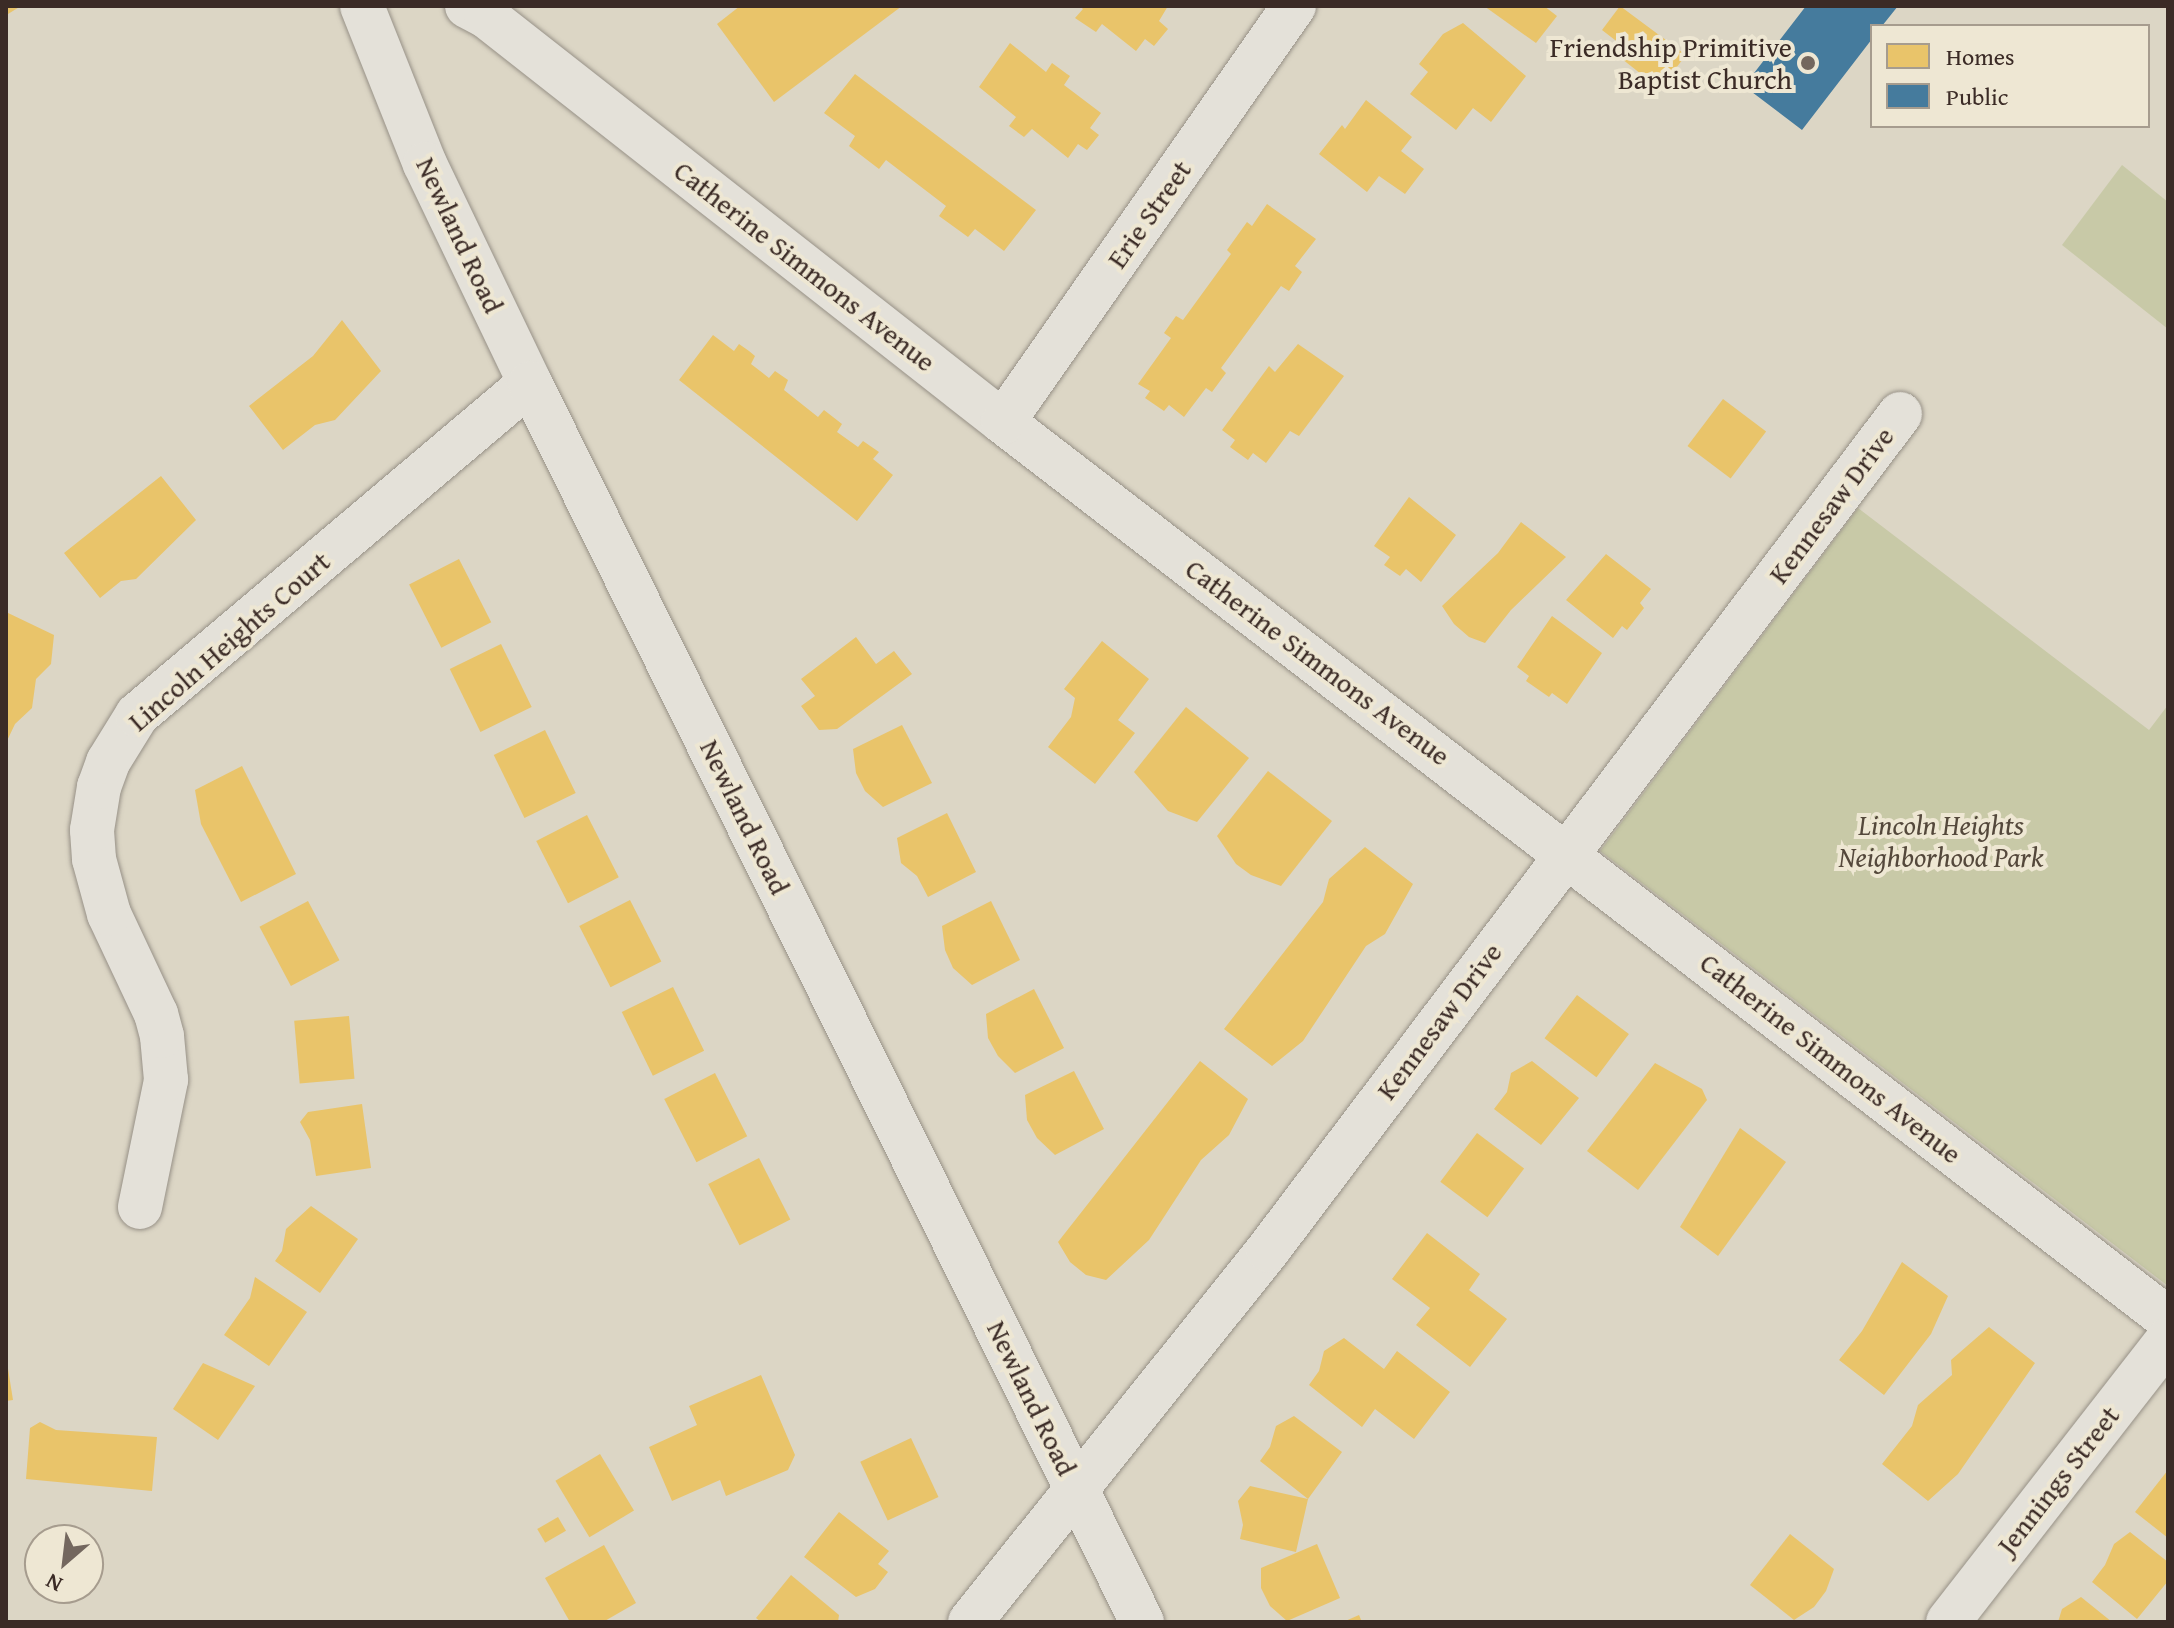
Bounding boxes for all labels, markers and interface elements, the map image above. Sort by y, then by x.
legend [1870,24,2150,128]
place label: Friendship Primitive Baptist Church [1550,30,1792,96]
text: Homes [1946,39,2015,74]
marker: Friendship Primitive Baptist Church [1799,54,1817,72]
text: Public [1946,79,2008,114]
street label: Newland Road [409,152,511,318]
street label: Catherine Simmons Avenue [668,154,942,378]
street label: Erie Street [1100,154,1198,274]
street label: Kennesaw Drive [1761,420,1901,590]
street label: Lincoln Heights Court [121,544,337,738]
street label: Catherine Simmons Avenue [1179,552,1457,772]
street label: Newland Road [693,734,797,900]
park label: Lincoln Heights Neighborhood Park [1838,808,2044,874]
street label: Kennesaw Drive [1369,936,1509,1106]
street label: Catherine Simmons Avenue [1694,946,1968,1170]
street label: Newland Road [980,1315,1084,1481]
street label: Jennings Street [1990,1399,2126,1561]
north arrow [24,1524,104,1604]
text: N [40,1566,68,1601]

